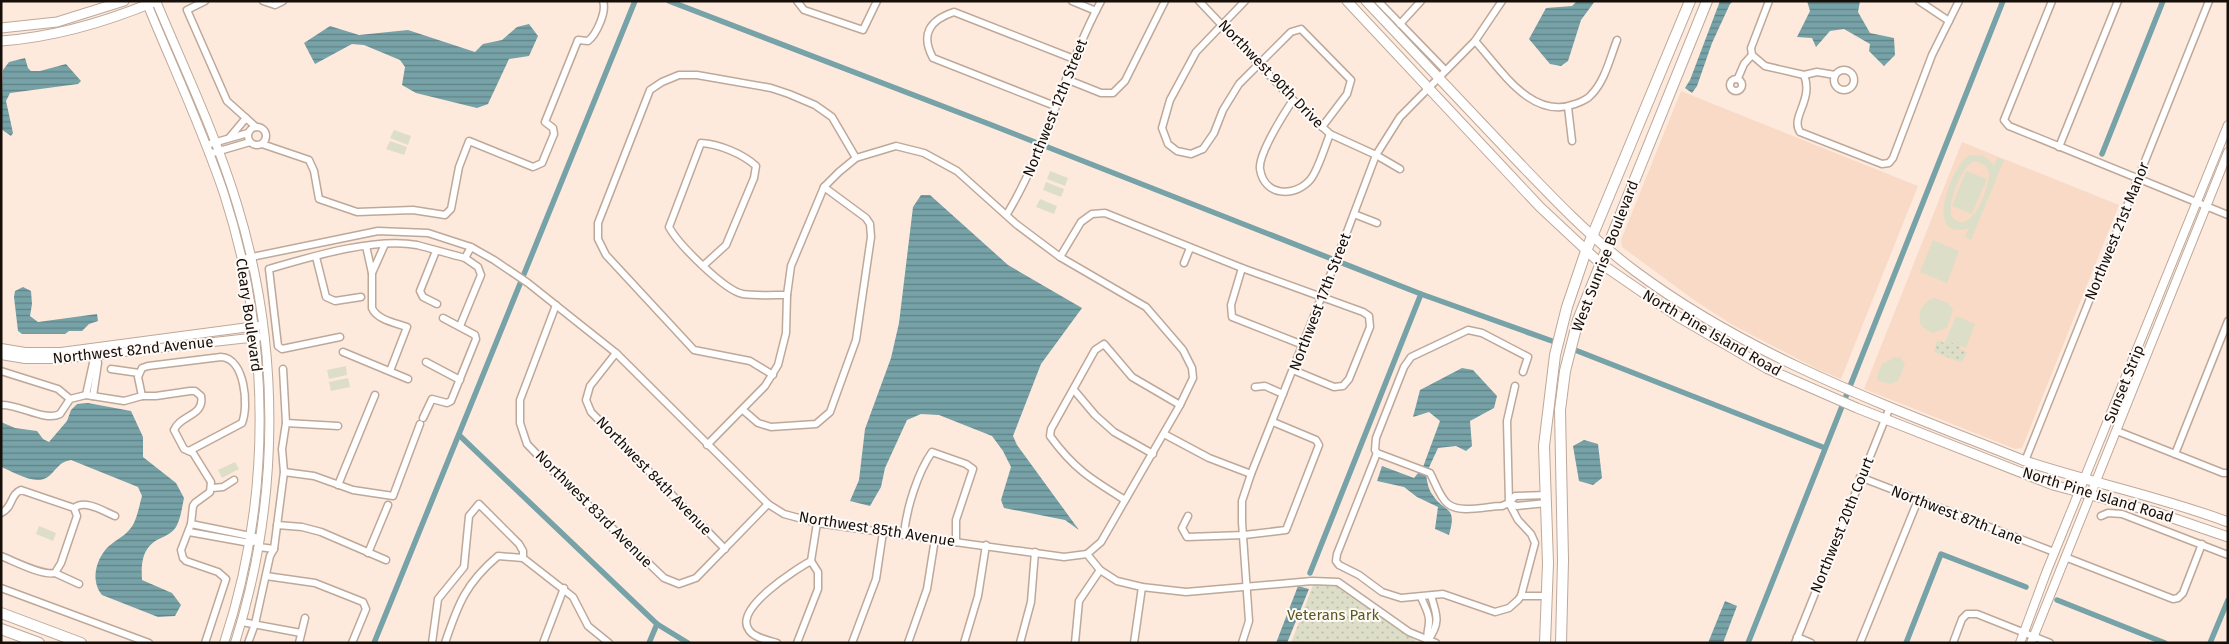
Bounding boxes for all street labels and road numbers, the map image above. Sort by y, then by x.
street label: Northwest 90th Drive [1215,16,1327,132]
street label: Northwest 12th Street [1019,36,1091,180]
street label: Northwest 21st Manor [2081,159,2153,303]
street label: West Sunrise Boulevard [1568,178,1642,334]
street label: Northwest 17th Street [1285,230,1355,374]
street label: Cleary Boulevard [232,257,266,373]
street label: North Pine Island Road [1639,286,1785,380]
street label: Northwest 82nd Avenue [52,333,214,367]
street label: Sunset Strip [2100,342,2148,426]
street label: Northwest 84th Avenue [592,413,716,539]
street label: Northwest 83rd Avenue [532,447,656,571]
street label: Northwest 20th Court [1806,454,1878,596]
street label: North Pine Island Road [2020,463,2176,527]
street label: Northwest 87th Lane [1889,482,2025,548]
street label: Northwest 85th Avenue [798,508,956,550]

